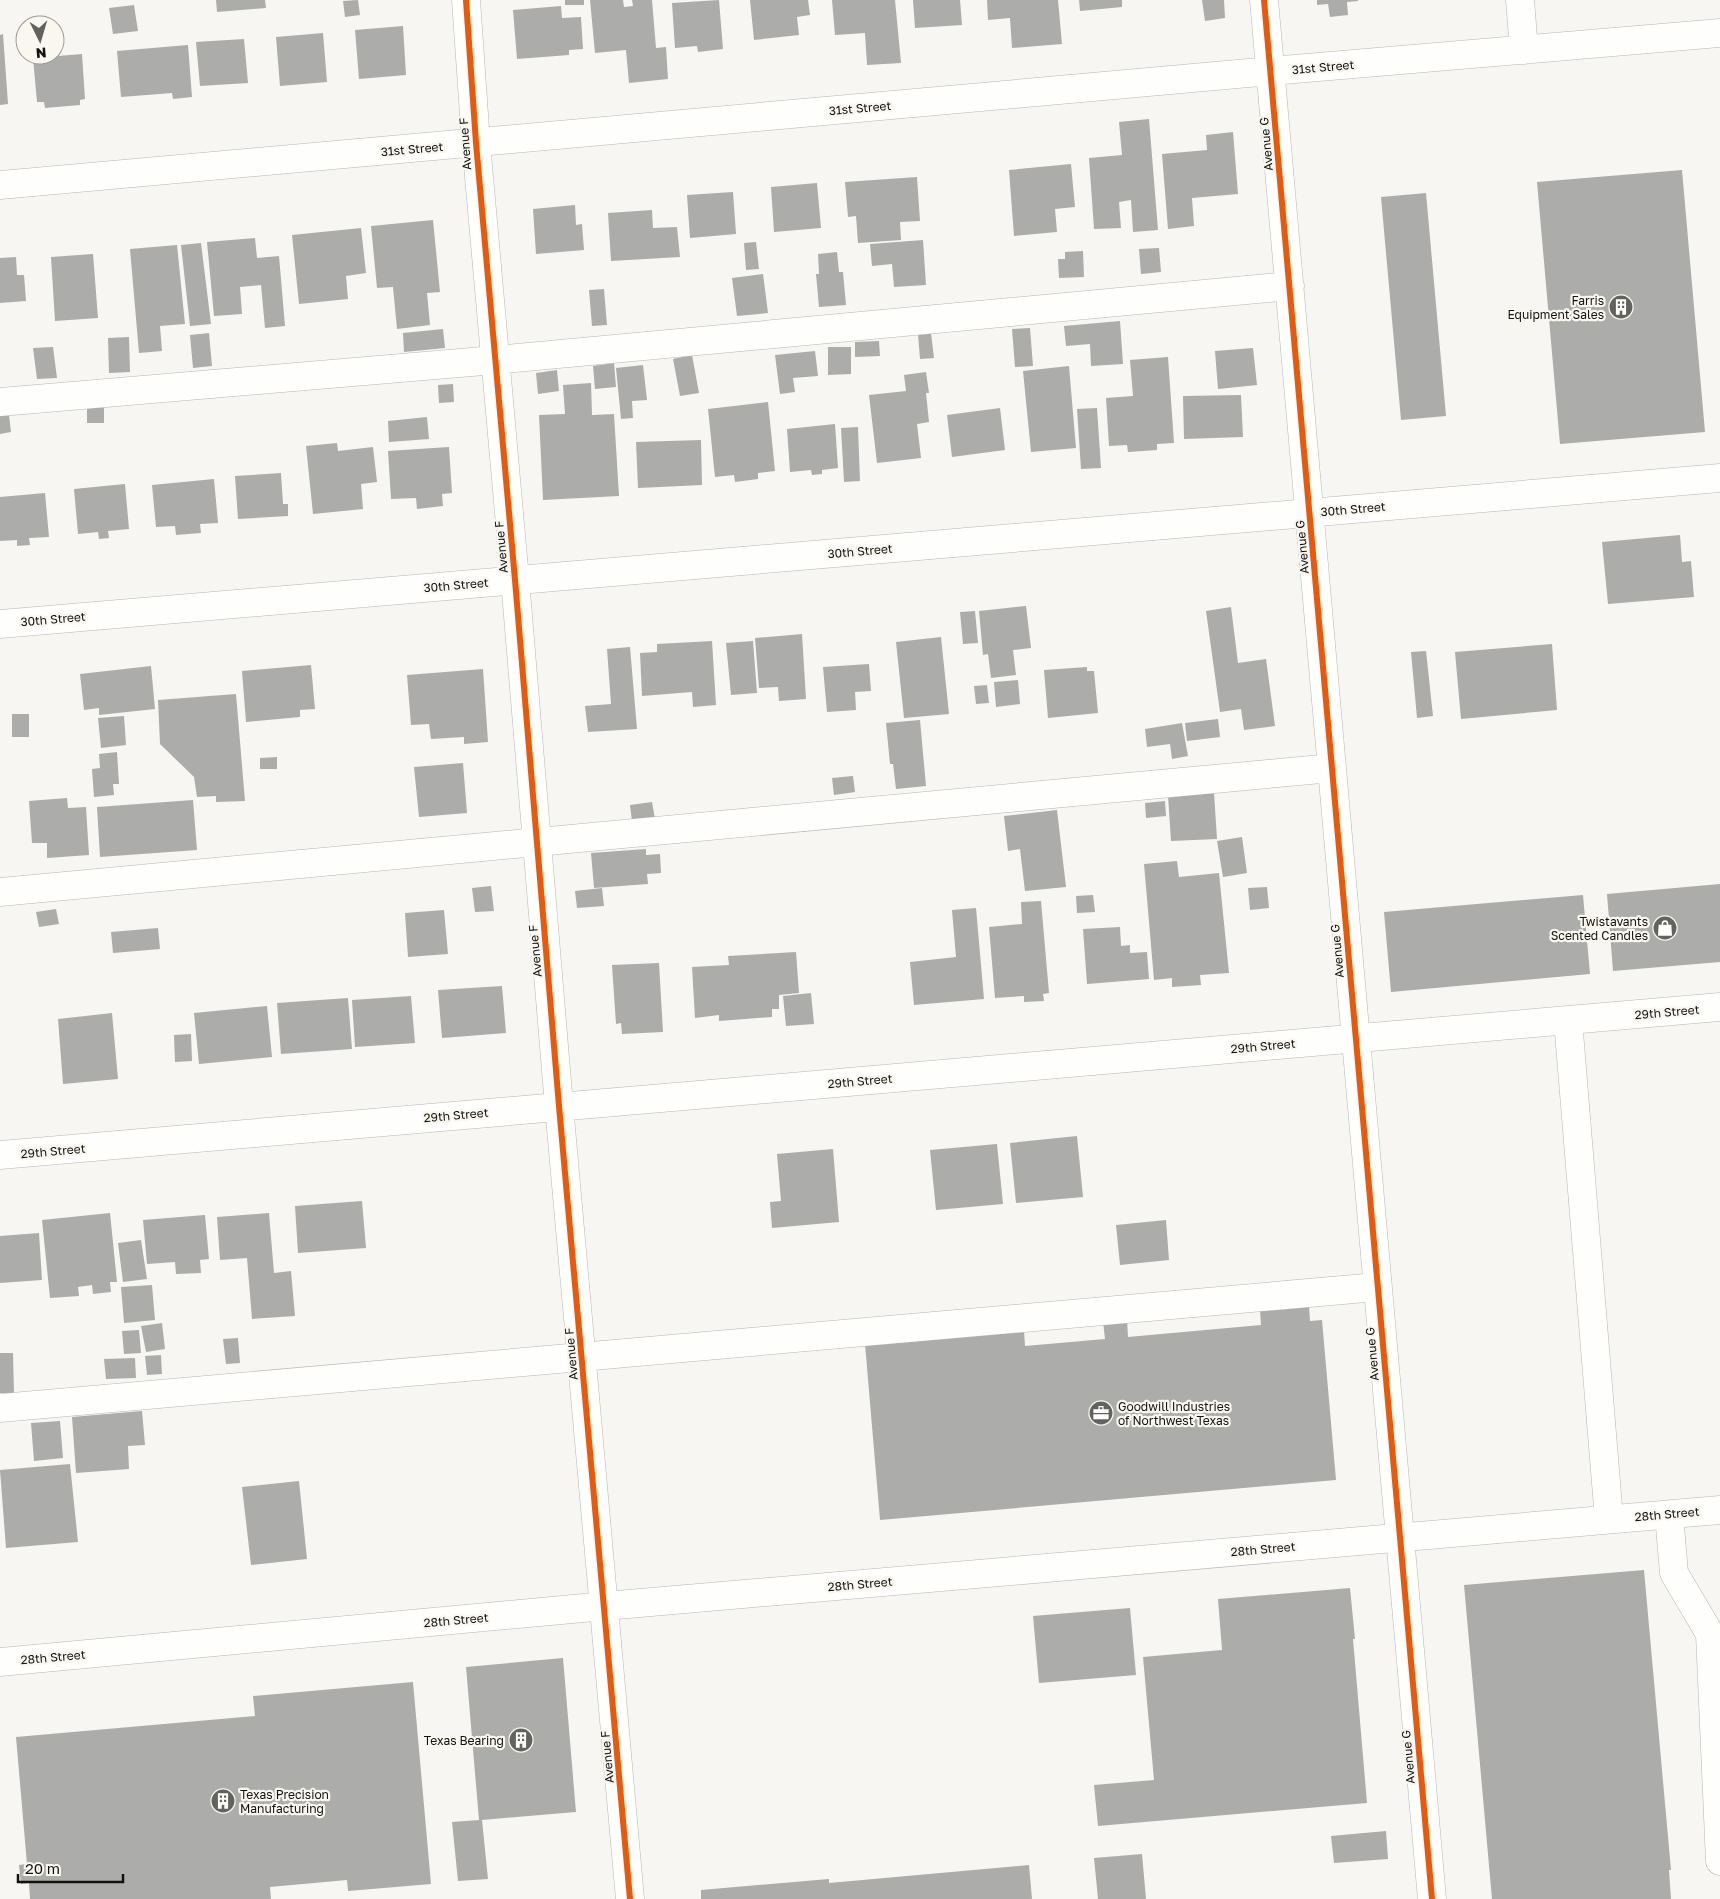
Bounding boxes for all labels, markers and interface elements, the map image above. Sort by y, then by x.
north arrow [15,15,65,65]
text: N [35,45,47,62]
street label: 31st Street [1291,57,1355,77]
street label: 31st Street [828,98,892,118]
street label: Avenue F [456,117,474,171]
street label: Avenue G [1256,117,1276,171]
street label: 31st Street [380,139,444,159]
place label: Farris Equipment Sales [1507,293,1604,322]
building icon: Farris Equipment Sales [1608,294,1634,320]
street label: 30th Street [1320,499,1386,519]
street label: Avenue F [491,520,511,574]
street label: Avenue G [1292,520,1312,574]
street label: 30th Street [827,541,893,561]
street label: 30th Street [423,575,489,595]
street label: 30th Street [20,609,86,629]
place label: Twistavants Scented Candles [1551,914,1648,943]
shop icon: Twistavants Scented Candles [1652,915,1678,941]
street label: Avenue F [525,924,545,978]
street label: Avenue G [1327,924,1347,978]
street label: 29th Street [1634,1002,1700,1022]
street label: 29th Street [1230,1036,1296,1056]
street label: 29th Street [827,1071,893,1091]
street label: 29th Street [423,1105,489,1125]
street label: 29th Street [20,1141,86,1161]
street label: Avenue F [561,1327,581,1381]
street label: Avenue G [1362,1327,1382,1381]
place label: Goodwill Industries of Northwest Texas [1118,1399,1230,1428]
office icon: Goodwill Industries of Northwest Texas [1088,1400,1114,1426]
street label: 28th Street [1634,1504,1700,1524]
street label: 28th Street [1230,1539,1296,1559]
street label: 28th Street [827,1574,893,1594]
street label: 28th Street [423,1610,489,1630]
street label: 28th Street [20,1647,86,1667]
building icon: Texas Bearing [508,1727,534,1753]
street label: Avenue F [597,1730,617,1784]
street label: Avenue G [1398,1730,1418,1784]
place label: Texas Bearing [424,1733,504,1748]
place label: Texas Precision Manufacturing [240,1787,329,1816]
building icon: Texas Precision Manufacturing [210,1788,236,1814]
scale bar [18,1852,122,1884]
text: 20 m [25,1859,60,1877]

